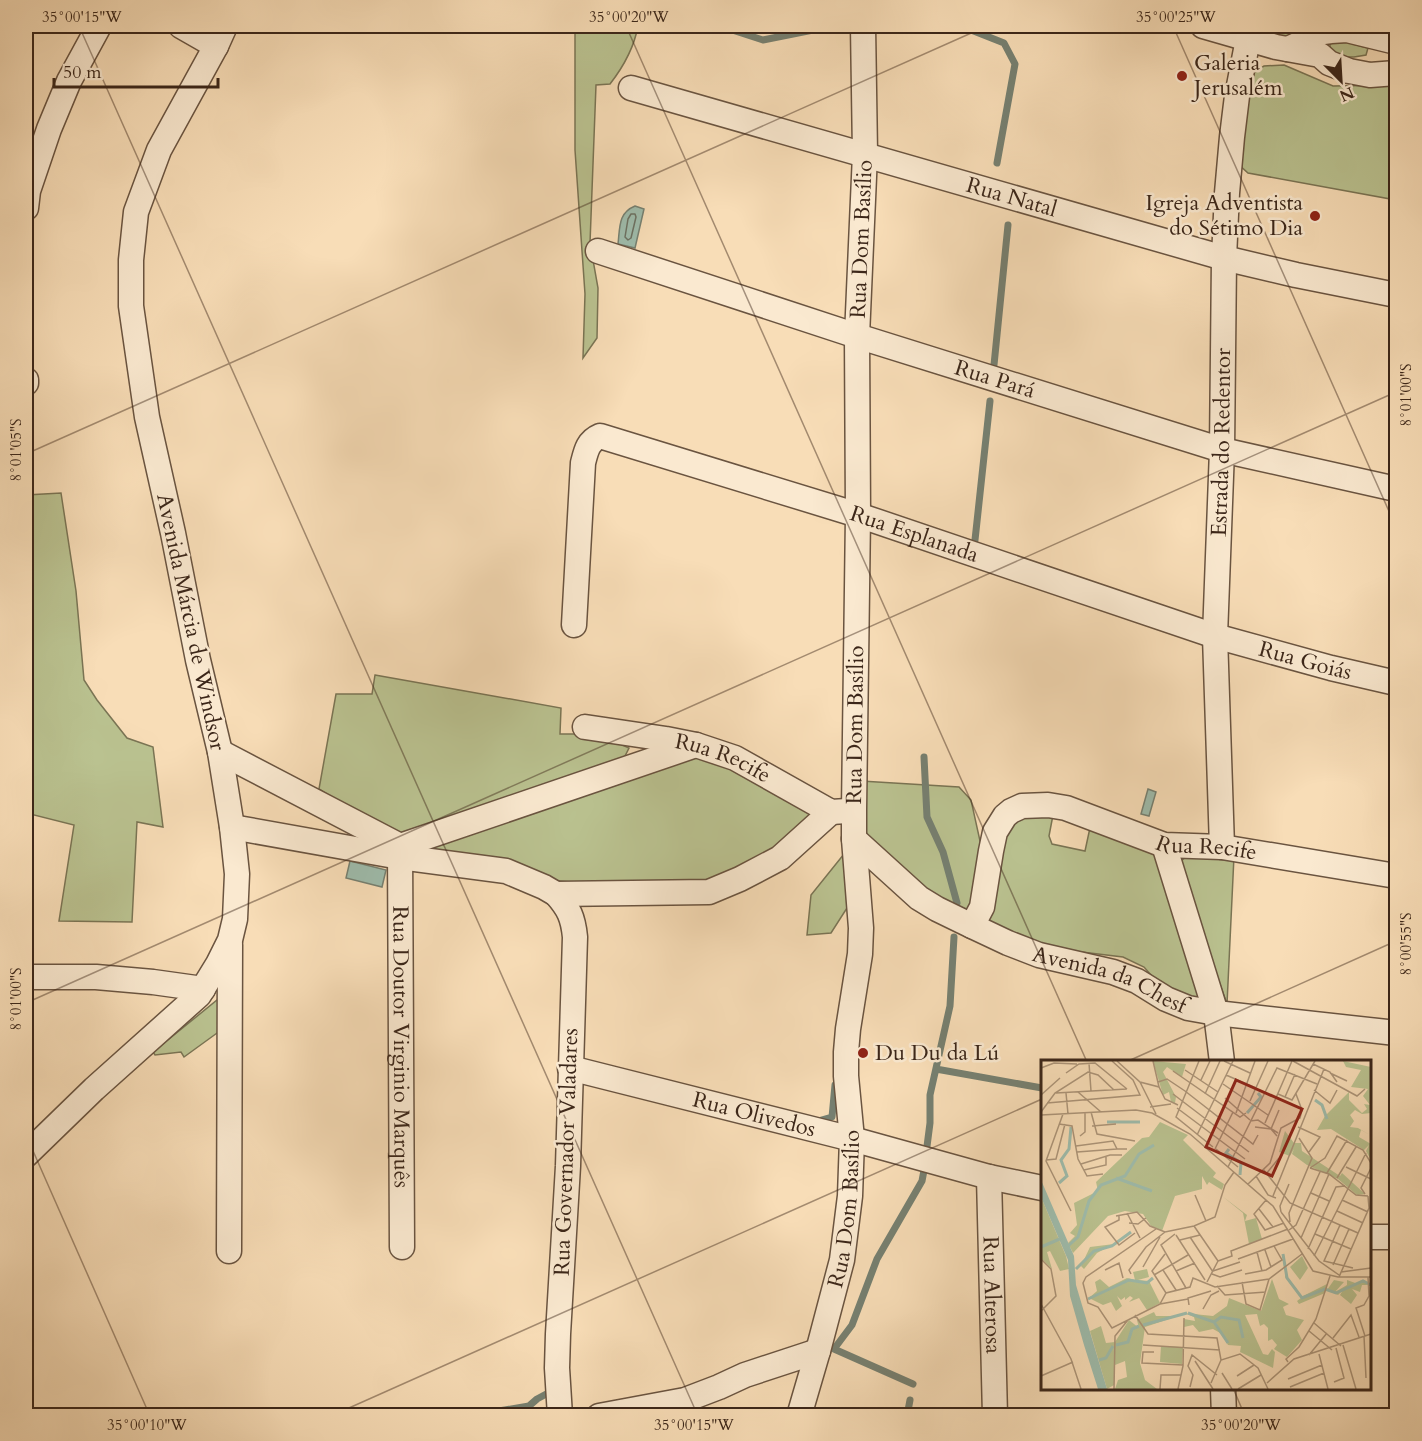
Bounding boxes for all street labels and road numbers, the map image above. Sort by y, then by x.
street label: Rua Dom Basílio [843,159,880,319]
street label: Rua Natal [963,170,1061,224]
street label: Estrada do Redentor [1204,347,1238,537]
street label: Rua Pará [951,352,1039,406]
street label: Avenida Márcia de Windsor [149,491,233,754]
street label: Rua Esplanada [846,498,983,570]
street label: Rua Goiás [1255,634,1355,687]
street label: Rua Dom Basílio [839,645,871,805]
street label: Rua Recife [673,726,776,790]
street label: Rua Recife [1151,828,1259,868]
street label: Rua Doutor Virginio Marquês [385,906,417,1188]
street label: Avenida da Chesf [1030,939,1194,1022]
street label: Rua Governador Valadares [547,1028,585,1276]
street label: Rua Olivedos [690,1084,819,1144]
street label: Rua Dom Basílio [820,1128,867,1291]
street label: Rua Alterosa [975,1236,1008,1355]

